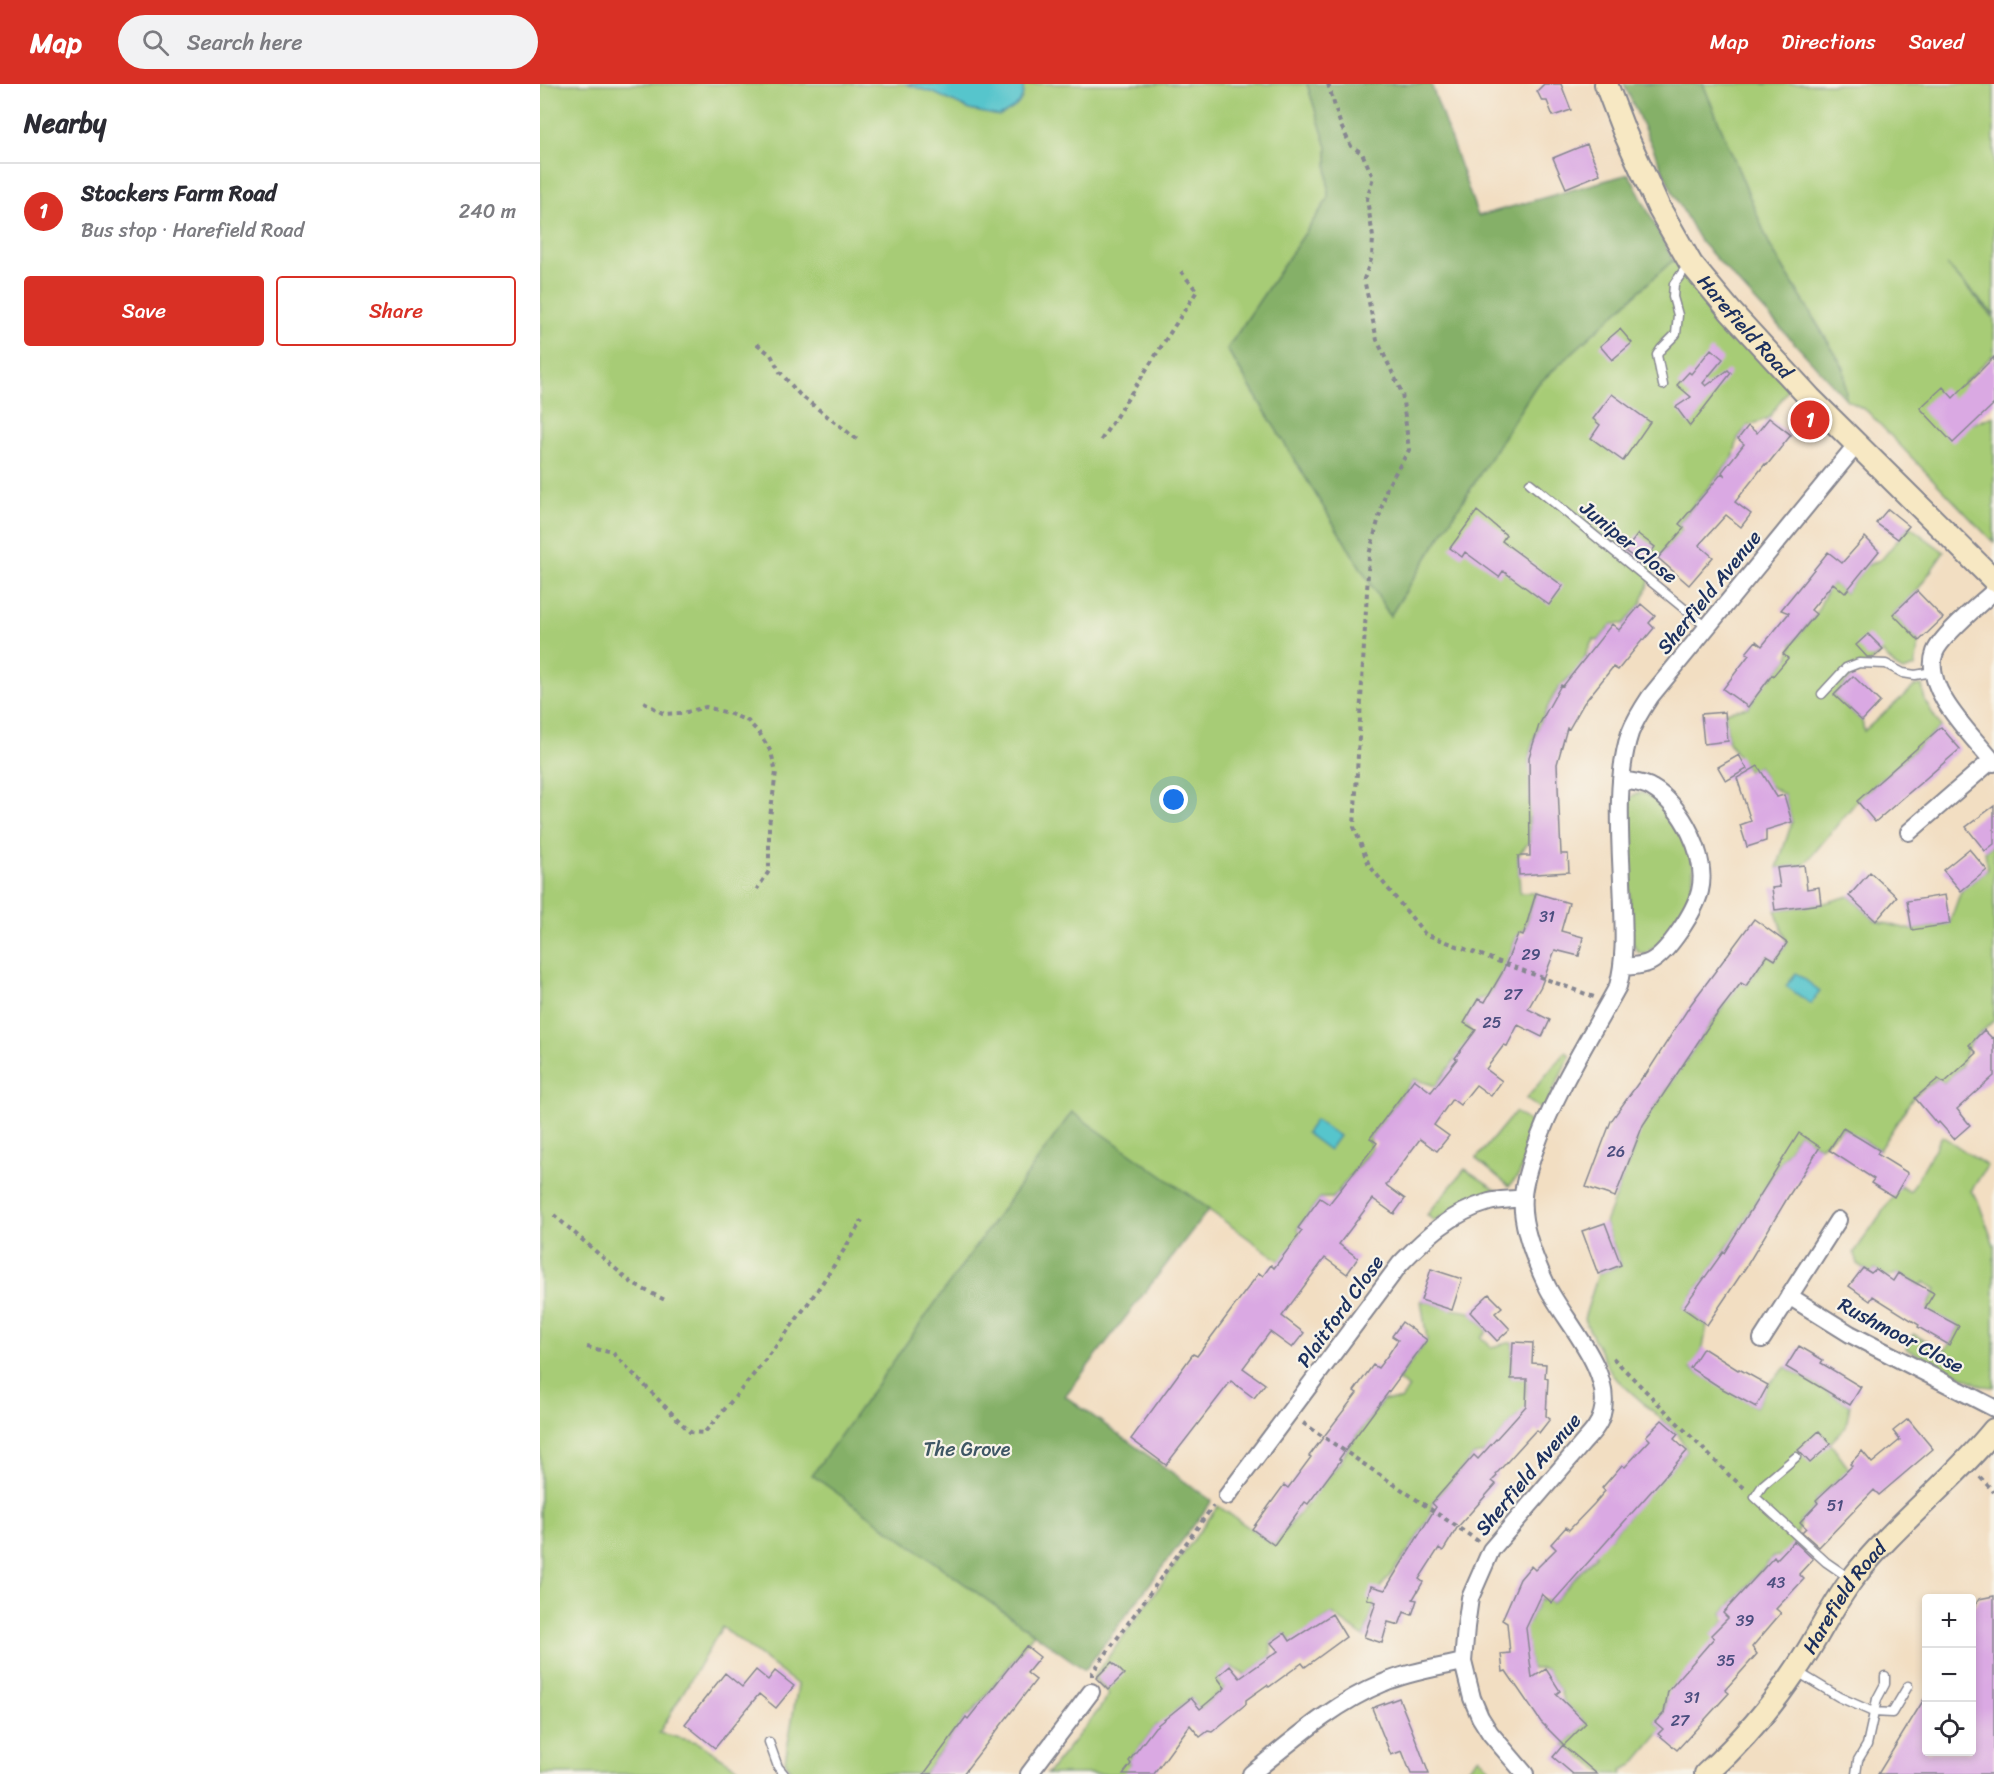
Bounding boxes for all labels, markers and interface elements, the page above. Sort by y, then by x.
search box [118,15,538,69]
text: Map [30,18,82,67]
text: Search here [187,23,303,62]
text: Map [1710,23,1748,61]
text: Directions [1781,23,1876,61]
text: Saved [1909,23,1964,61]
icon: search [139,26,172,59]
text: Nearby [24,100,106,146]
text: Stockers Farm Road [81,174,276,213]
text: 1 [39,194,48,229]
text: 240 m [459,194,516,229]
text: Bus stop · Harefield Road [81,213,304,248]
street label: Harefield Road [1688,266,1803,388]
button: Save [24,276,264,346]
button: Share [276,276,516,346]
pin: 1 [1790,398,1830,442]
street label: Juniper Close [1571,491,1685,593]
street label: Sherfield Avenue [1648,522,1771,662]
your location [1159,785,1188,814]
house number: 31 [1539,902,1555,931]
house number: 29 [1521,940,1541,969]
house number: 27 [1504,980,1523,1009]
house number: 25 [1482,1008,1502,1037]
house number: 26 [1607,1137,1625,1166]
street label: Plaitford Close [1287,1247,1393,1375]
street label: Rushmoor Close [1832,1288,1970,1383]
street label: Sherfield Avenue [1466,1405,1591,1544]
park label: The Grove [924,1432,1011,1467]
house number: 51 [1827,1491,1843,1520]
street label: Harefield Road [1793,1532,1896,1661]
house number: 43 [1767,1568,1786,1597]
map controls [1922,1594,1976,1756]
button: + [1922,1594,1976,1648]
house number: 39 [1736,1606,1754,1635]
house number: 35 [1717,1646,1736,1675]
button: − [1922,1648,1976,1702]
house number: 31 [1684,1683,1700,1712]
button: locate [1922,1702,1976,1756]
house number: 27 [1671,1706,1690,1735]

